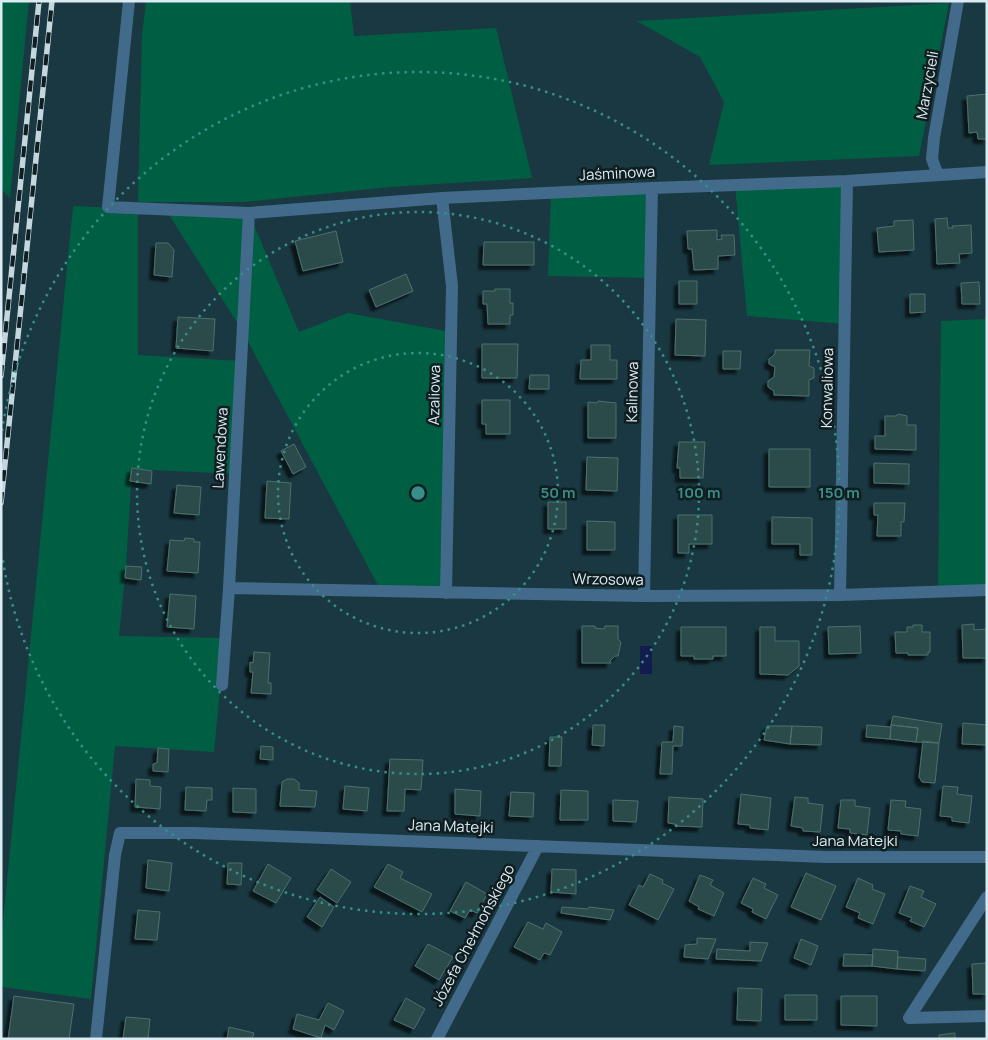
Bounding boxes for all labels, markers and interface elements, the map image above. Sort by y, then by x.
street label: Marzycieli [911,49,943,121]
street label: Jaśminowa [578,161,656,185]
street label: Konwaliowa [816,348,838,428]
street label: Kalinowa [621,361,643,423]
street label: Azaliowa [423,365,445,425]
street label: Lawendowa [207,407,233,489]
text: 50 m [540,482,576,503]
text: 100 m [678,482,720,503]
text: 150 m [818,482,860,503]
centre of rings [409,484,427,502]
street label: Wrzosowa [572,568,644,590]
street label: Jana Matejki [408,814,494,838]
street label: Jana Matejki [812,830,898,851]
street label: Józefa Chełmońskiego [427,860,519,1010]

